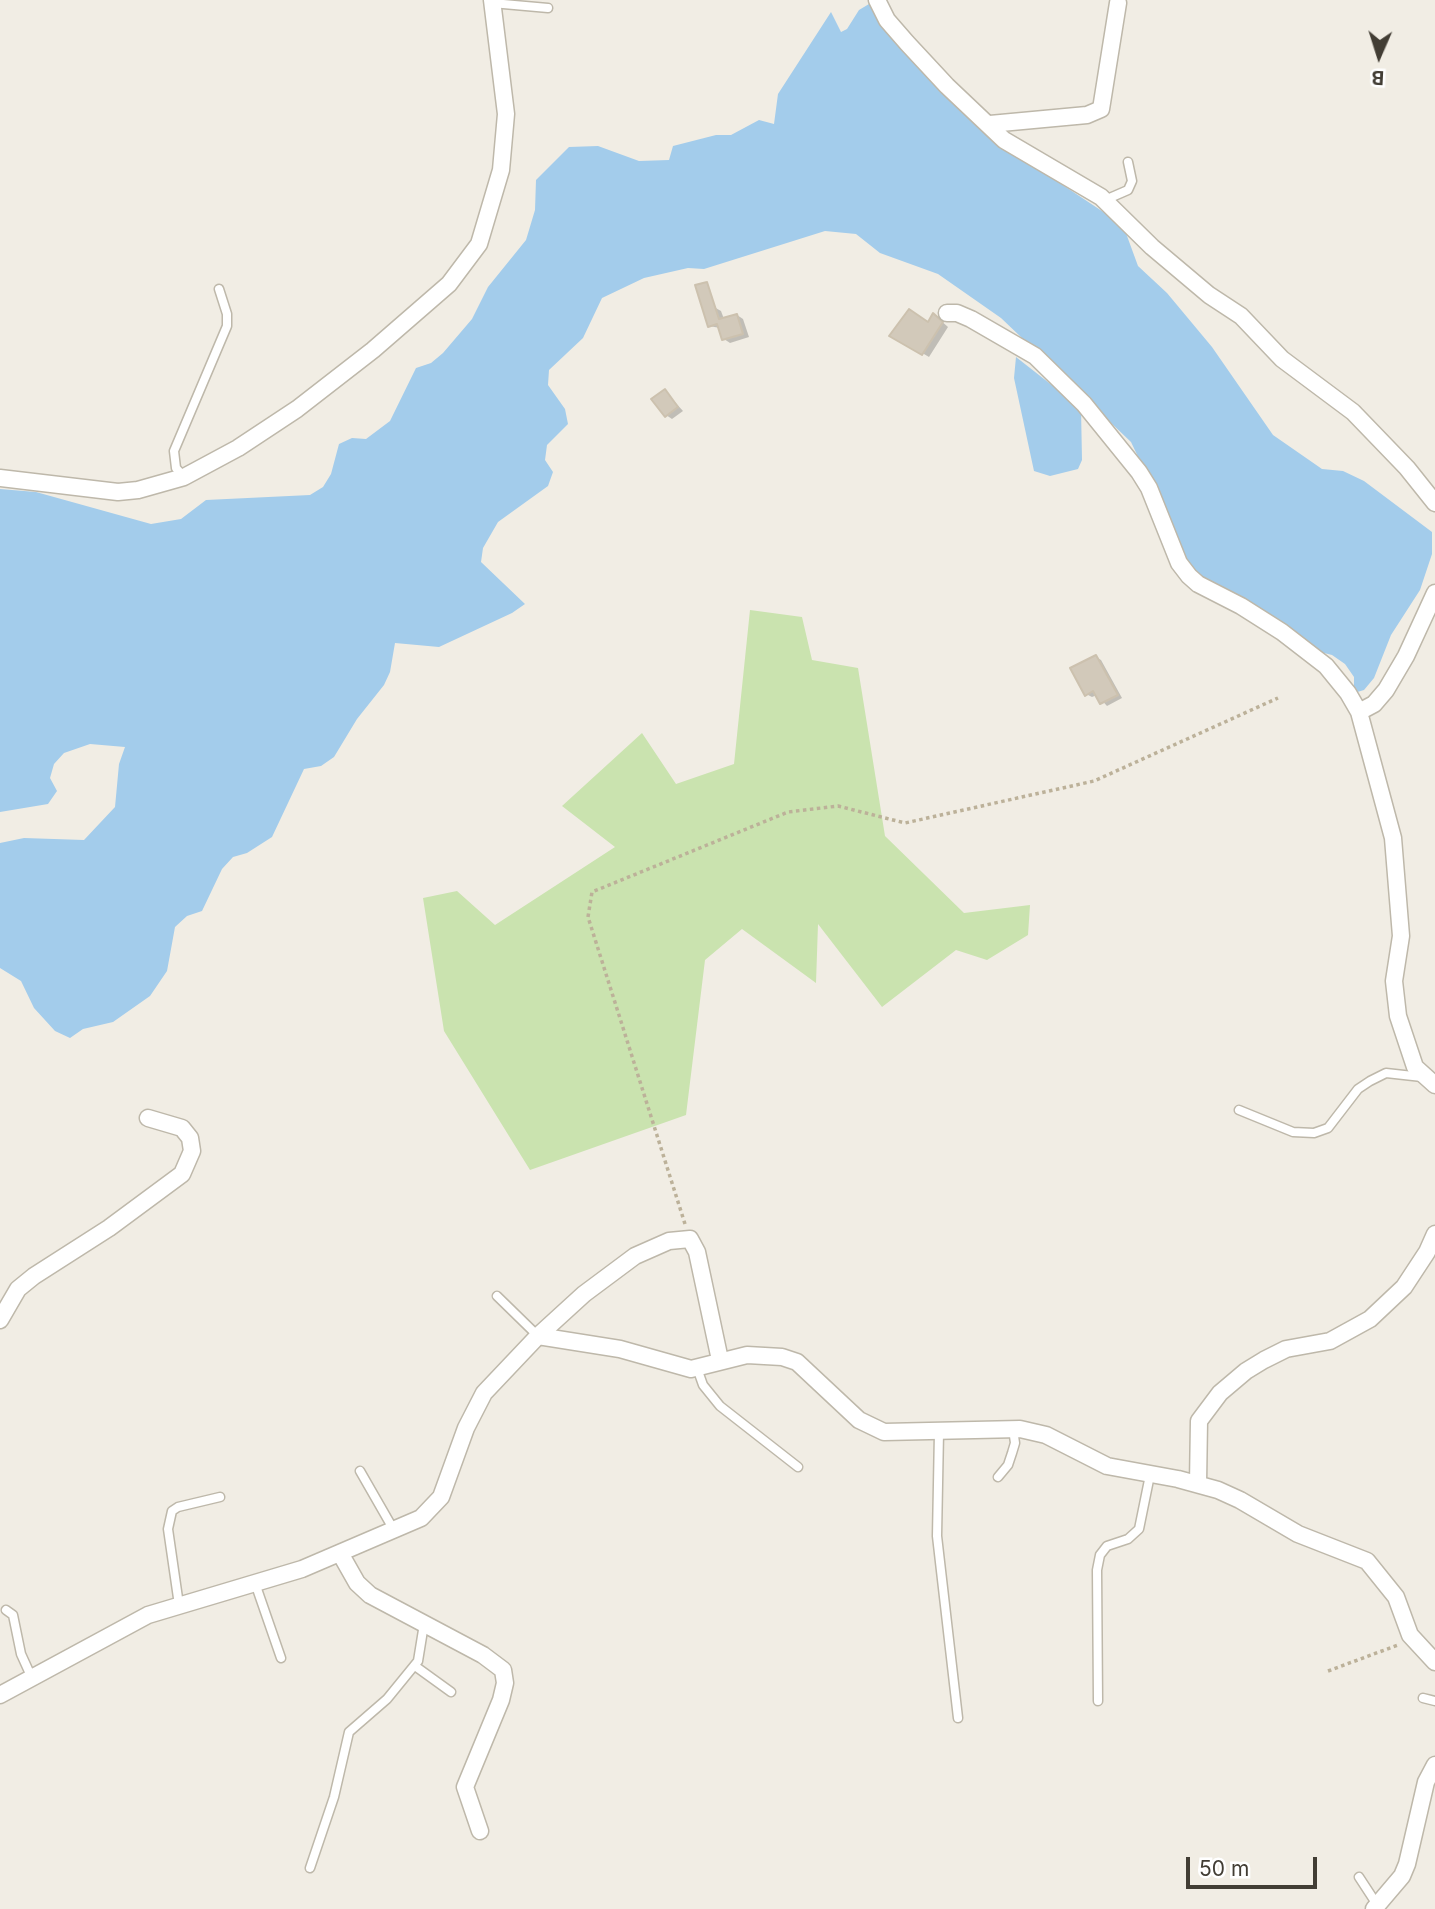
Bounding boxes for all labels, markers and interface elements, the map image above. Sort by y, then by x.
north arrow [1344,21,1414,91]
text: B [1371,66,1385,89]
scale bar [1190,1842,1321,1886]
text: 50 m [1199,1856,1249,1881]

